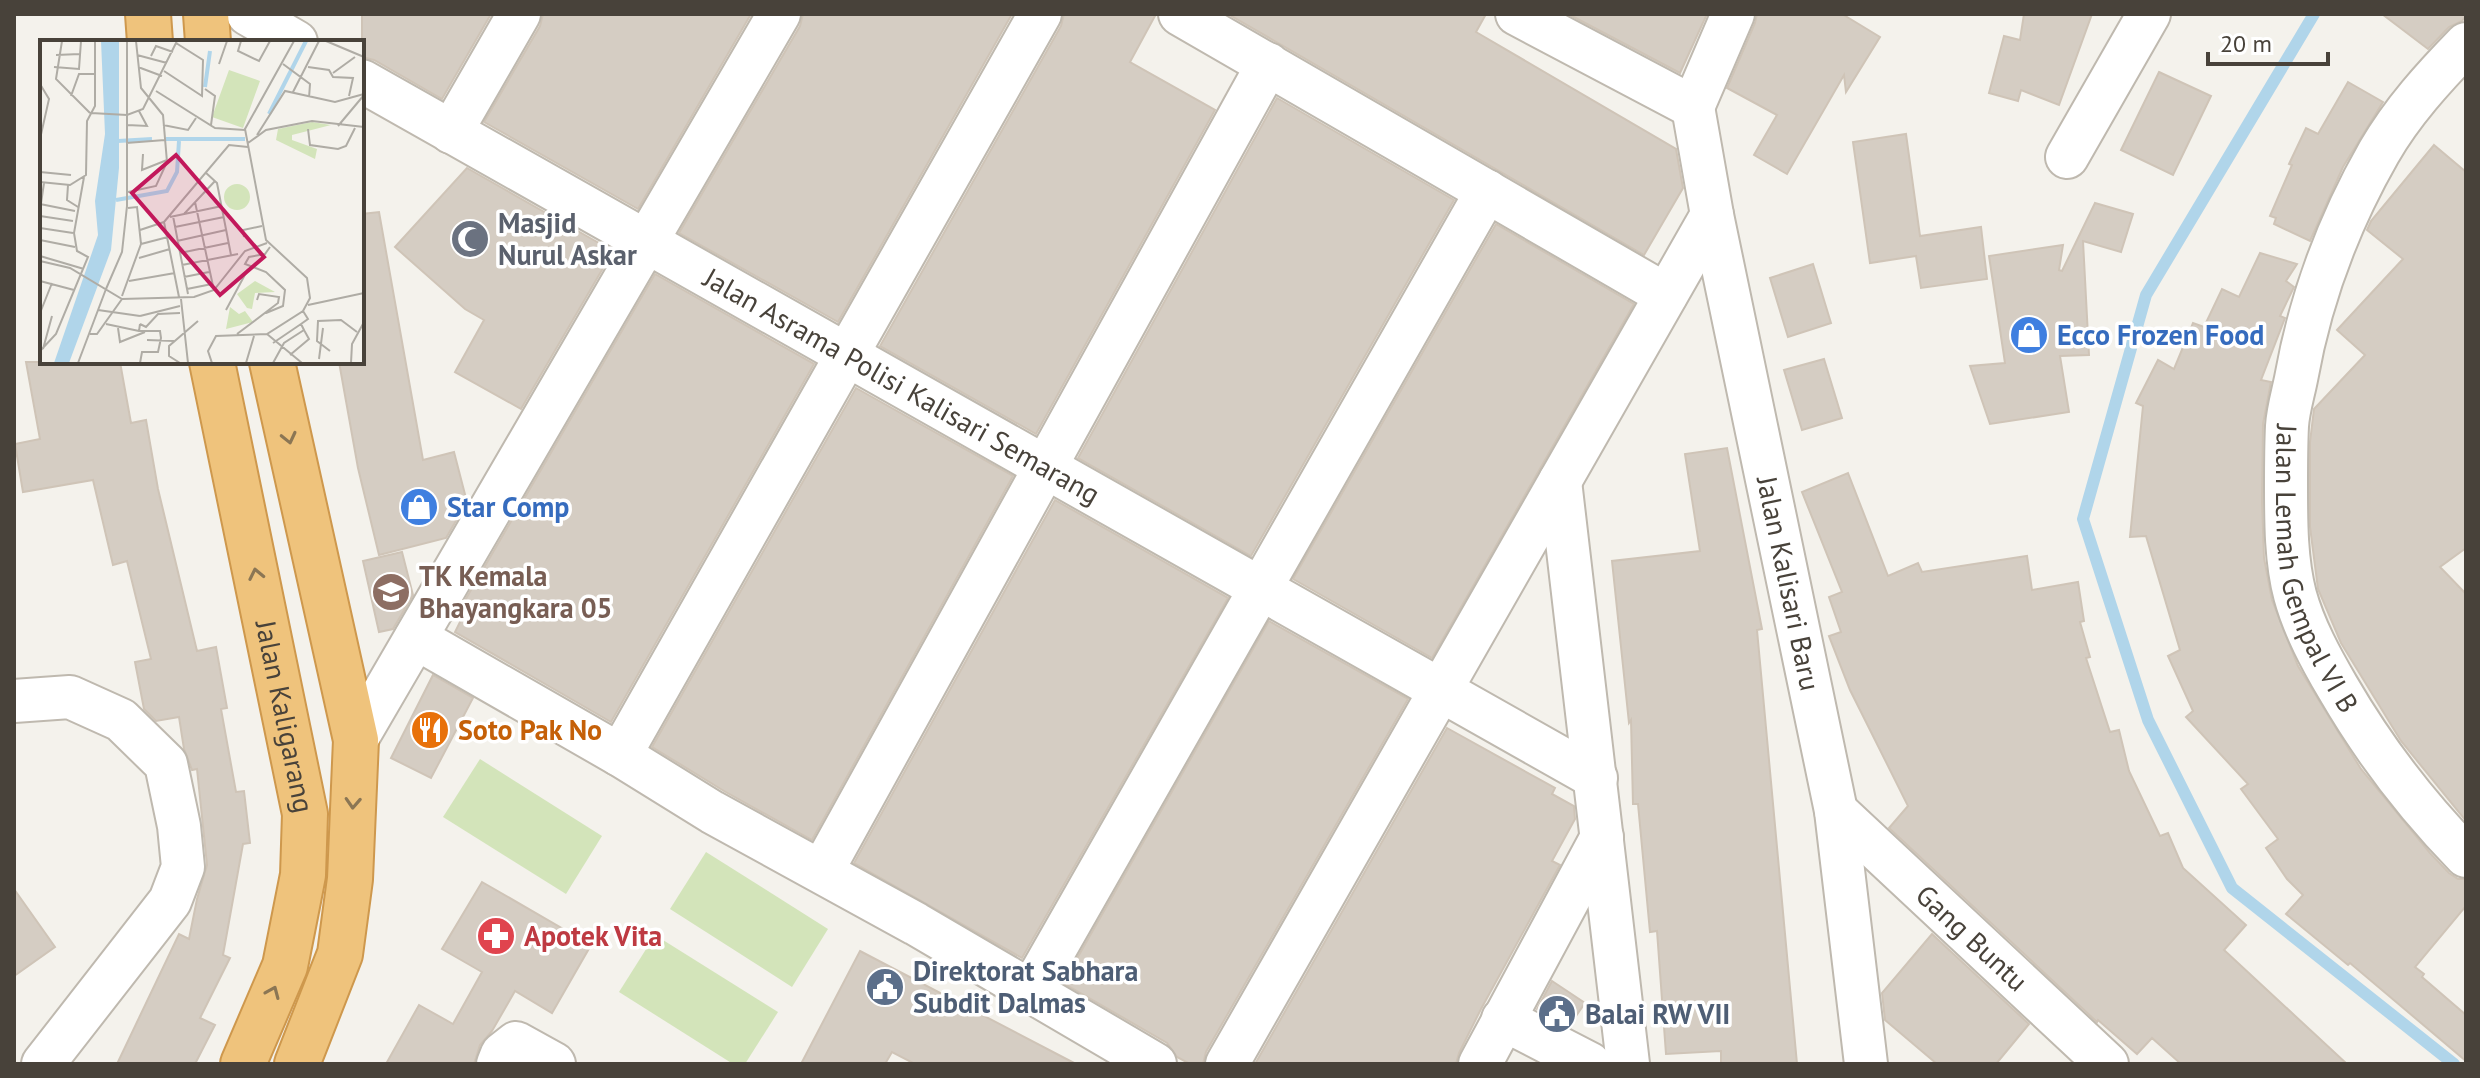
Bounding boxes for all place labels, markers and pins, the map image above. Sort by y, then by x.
place label: Masjid Nurul Askar [498,204,637,273]
mosque icon: Masjid Nurul Askar [449,218,491,260]
shop icon: Ecco Frozen Food [2008,314,2050,356]
place label: Ecco Frozen Food [2057,316,2264,353]
shop icon: Star Comp [398,486,440,528]
place label: Star Comp [447,488,569,525]
place label: TK Kemala Bhayangkara 05 [419,557,612,626]
school or university icon: TK Kemala Bhayangkara 05 [370,571,412,613]
restaurant icon: Soto Pak No [409,709,451,751]
place label: Soto Pak No [458,711,602,748]
pharmacy icon: Apotek Vita [475,915,517,957]
place label: Apotek Vita [524,917,662,954]
place label: Direktorat Sabhara Subdit Dalmas [913,952,1138,1021]
public building icon: Direktorat Sabhara Subdit Dalmas [864,966,906,1008]
public building icon: Balai RW VII [1536,993,1578,1035]
place label: Balai RW VII [1585,995,1730,1032]

